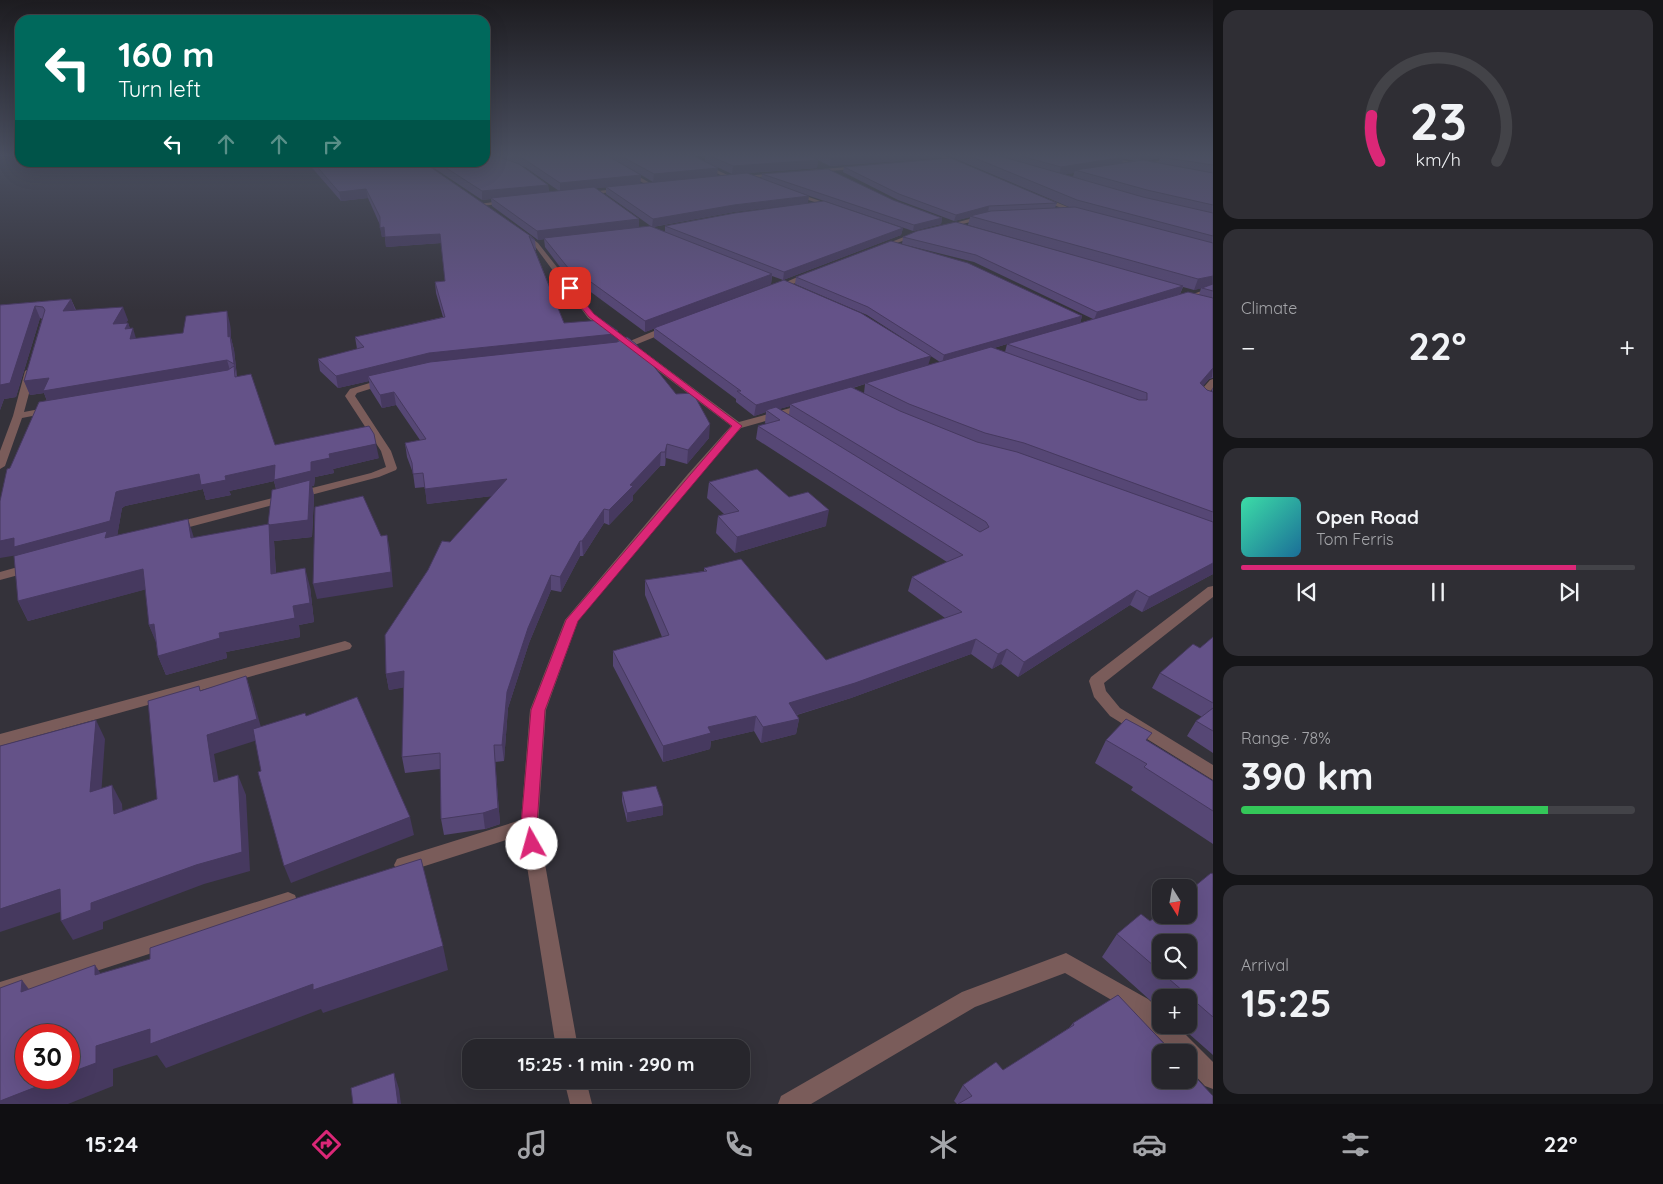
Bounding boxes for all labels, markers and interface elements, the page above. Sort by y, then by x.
text: 160 m [118,32,215,76]
icon: left [35,35,100,100]
text: Turn left [118,75,201,103]
text: 23 [1409,88,1467,153]
icon: left [159,130,187,158]
icon: ahead [212,130,240,158]
icon: ahead [265,130,293,158]
icon: right [318,130,346,158]
text: km/h [1415,148,1461,170]
pin [549,267,591,309]
icon: arrive [556,274,584,302]
text: Climate [1241,298,1297,318]
text: 22° [1408,322,1466,370]
text: − [1241,330,1256,365]
text: + [1619,330,1635,365]
text: Open Road [1316,505,1419,529]
text: Tom Ferris [1316,529,1393,549]
icon: previous [1293,578,1321,606]
icon: pause [1424,578,1452,606]
icon: next [1555,578,1583,606]
text: Range · 78% [1241,728,1331,748]
text: 390 km [1241,752,1374,800]
position arrow [505,817,557,869]
north arrow [1152,879,1198,924]
map controls [1152,879,1197,1089]
button: search [1152,934,1197,979]
text: Arrival [1241,955,1289,975]
text: 15:25 [1241,979,1332,1027]
button: + [1152,989,1197,1034]
speed limit sign: 30 [15,1024,80,1089]
button: − [1152,1044,1197,1089]
text: 15:25 · 1 min · 290 m [517,1052,695,1076]
icon: directions [309,1127,344,1162]
icon: music [515,1127,550,1162]
icon: phone [721,1127,756,1162]
icon: climate [926,1127,961,1162]
icon: car [1132,1127,1167,1162]
icon: filters [1338,1127,1373,1162]
text: 15:24 [85,1130,138,1158]
text: 22° [1544,1130,1577,1158]

